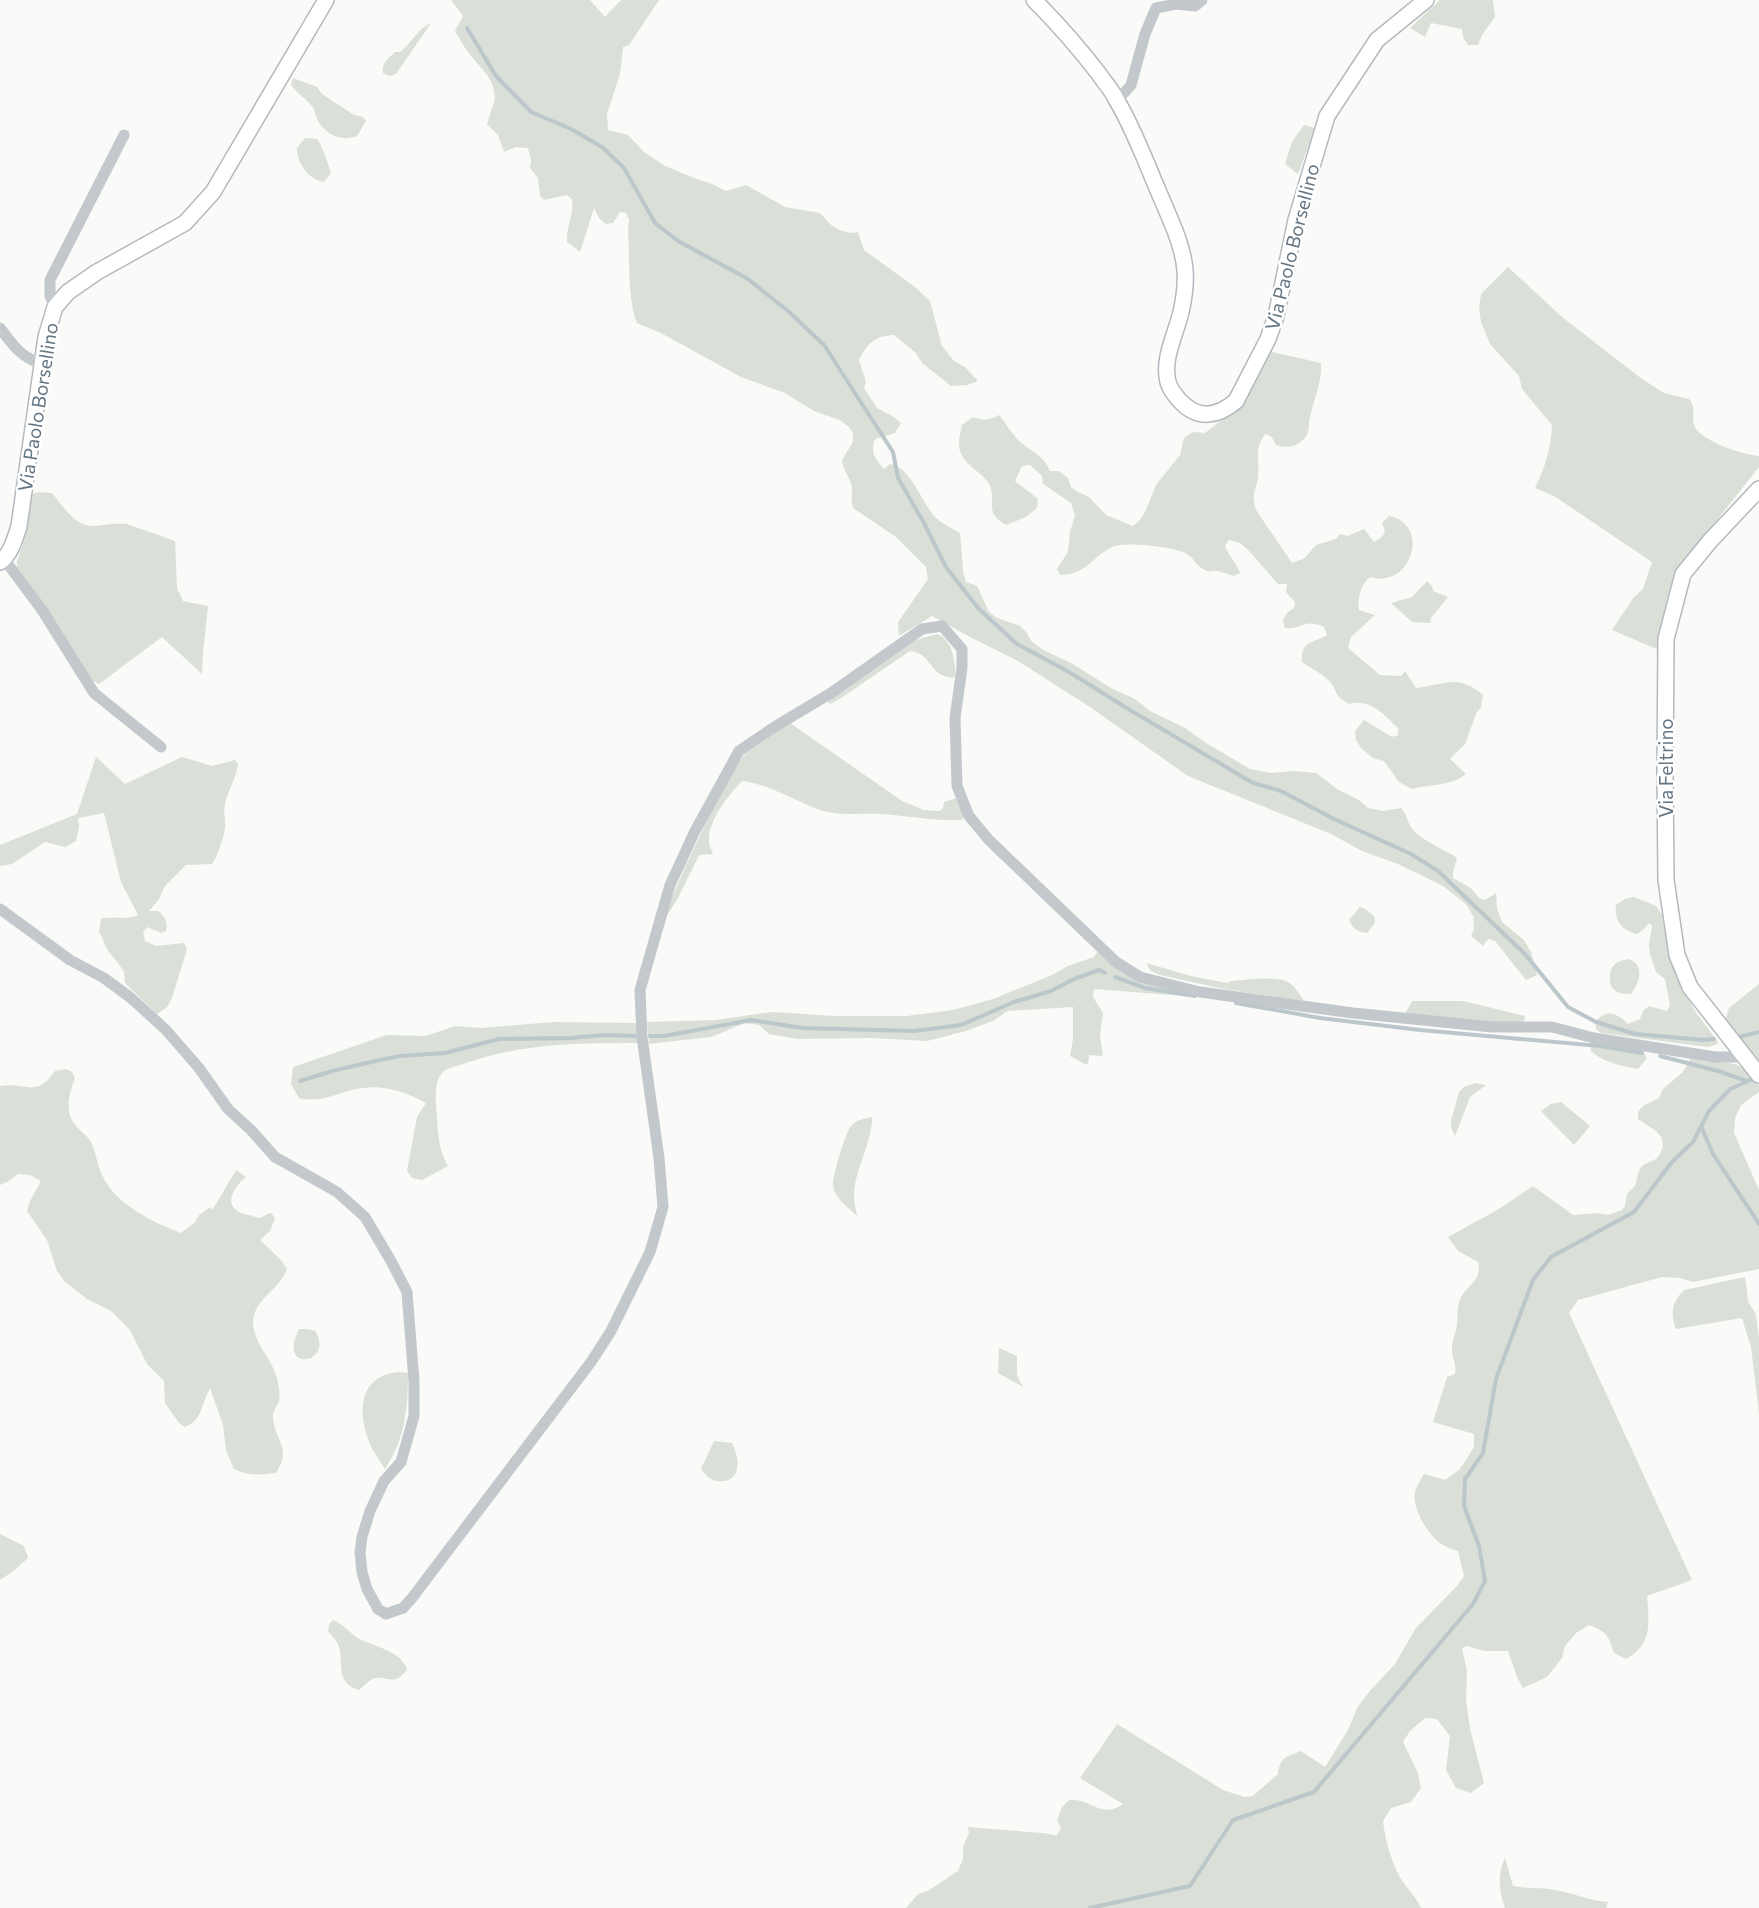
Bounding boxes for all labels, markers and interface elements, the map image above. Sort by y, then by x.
street label: Via Paolo Borsellino [1260,161,1323,333]
street label: Via Paolo Borsellino [13,321,62,493]
street label: Via Feltrino [1654,718,1677,818]

